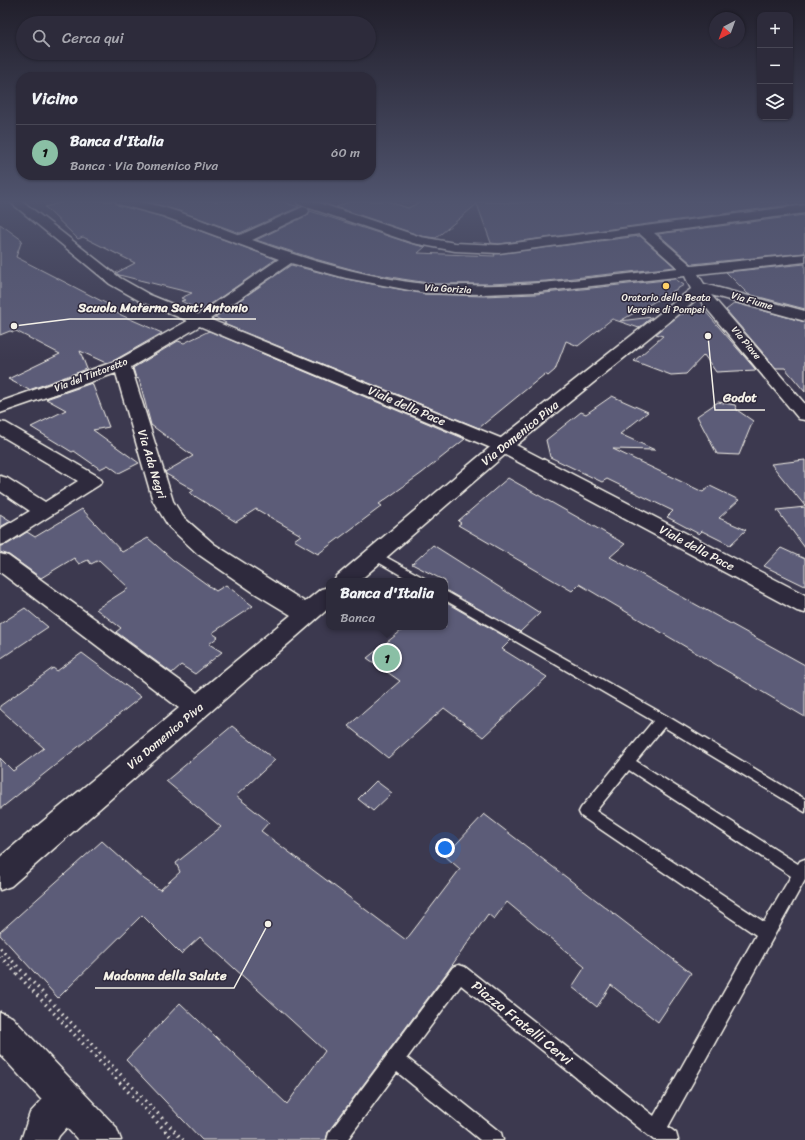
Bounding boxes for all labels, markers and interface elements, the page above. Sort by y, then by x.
north arrow [709,12,745,48]
map controls [757,12,793,120]
button: + [757,12,793,48]
search box [16,16,376,60]
text: Cerca qui [62,25,124,51]
icon: search [30,27,52,49]
button: − [757,48,793,84]
text: Vicino [32,83,78,113]
button: layers [757,84,793,120]
text: Banca d'Italia [70,128,164,154]
text: 1 [42,141,48,164]
text: 60 m [331,141,360,164]
text: Banca · Via Domenico Piva [70,154,218,177]
street label: Via Gorizia [424,279,472,299]
marker: Oratorio della Beata Vergine di Pompei [661,281,671,291]
street label: Via Fiume [729,286,775,316]
place label: Oratorio della Beata Vergine di Pompei [621,289,711,319]
callout: Scuola Materna Sant'Antonio [70,294,256,319]
text: Scuola Materna Sant'Antonio [77,296,248,319]
street label: Via Piave [726,322,766,364]
street label: Via del Tintoretto [52,353,130,397]
street label: Viale della Pace [365,380,449,432]
callout: Godot [715,385,765,410]
text: Godot [722,386,757,409]
street label: Via Domenico Piva [476,394,565,471]
street label: Via Ada Negri [131,426,173,502]
street label: Viale della Pace [655,519,739,577]
popup [326,578,448,630]
text: Banca d'Italia [340,580,434,606]
text: Banca [340,606,375,629]
pin: 1 [374,643,400,673]
street label: Via Domenico Piva [121,696,209,775]
your location [435,838,455,858]
callout: Madonna della Salute [95,963,234,988]
text: Madonna della Salute [102,964,227,987]
street label: Piazza Fratelli Cervi [466,974,579,1073]

